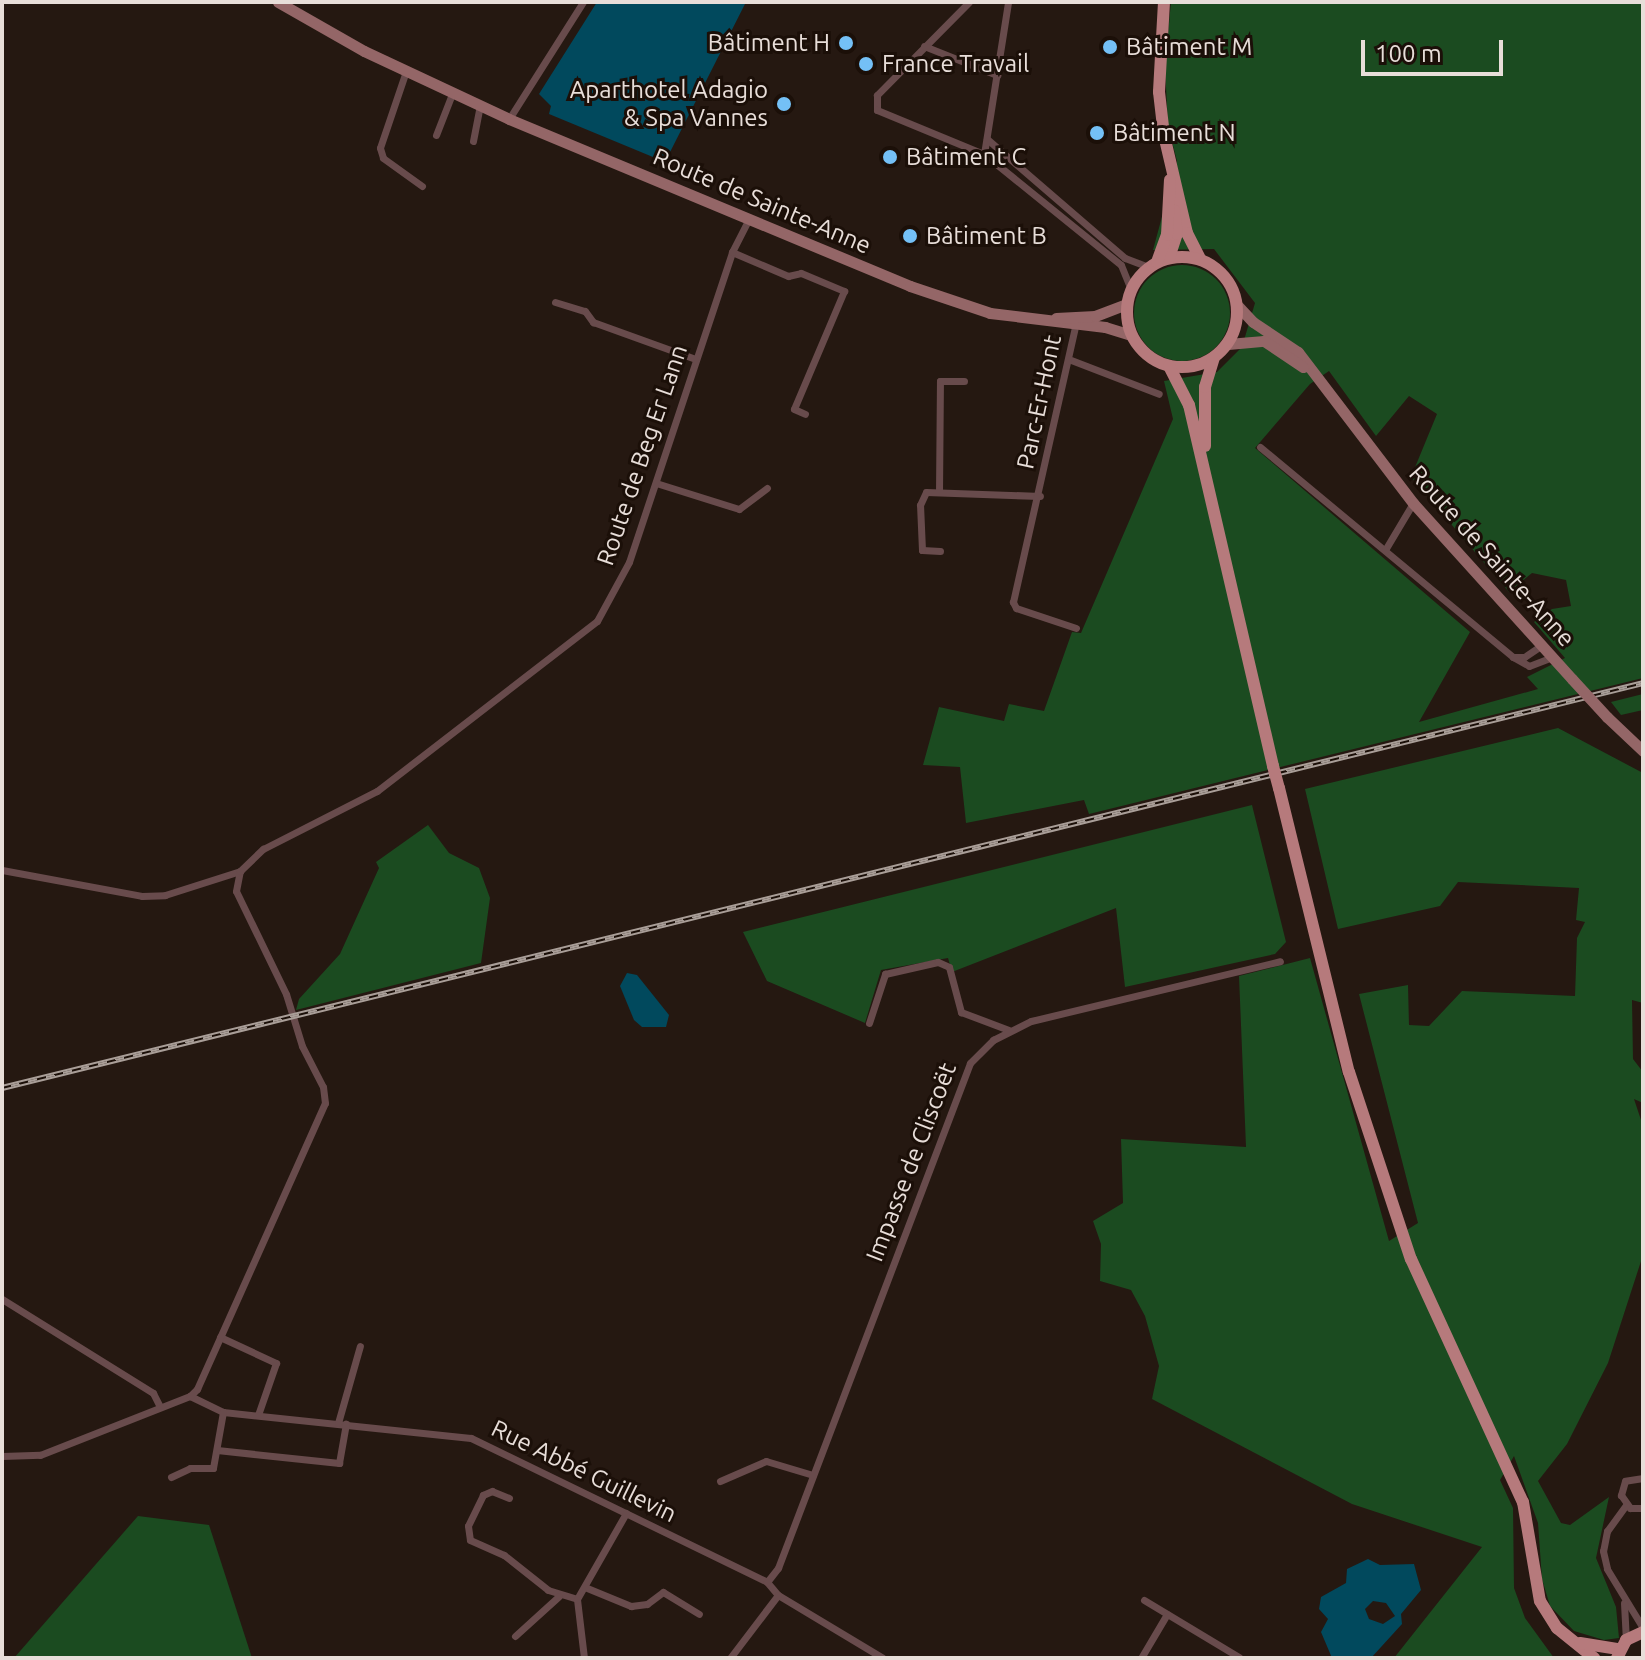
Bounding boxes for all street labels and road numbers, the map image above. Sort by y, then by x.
street label: Route de Sainte-Anne [649,142,875,260]
street label: Parc-Er-Hont [1011,332,1067,472]
street label: Route de Beg Er Lann [591,341,693,569]
street label: Route de Sainte-Anne [1403,459,1581,653]
street label: Impasse de Cliscoët [860,1059,962,1265]
street label: Rue Abbé Guillevin [487,1414,681,1528]

